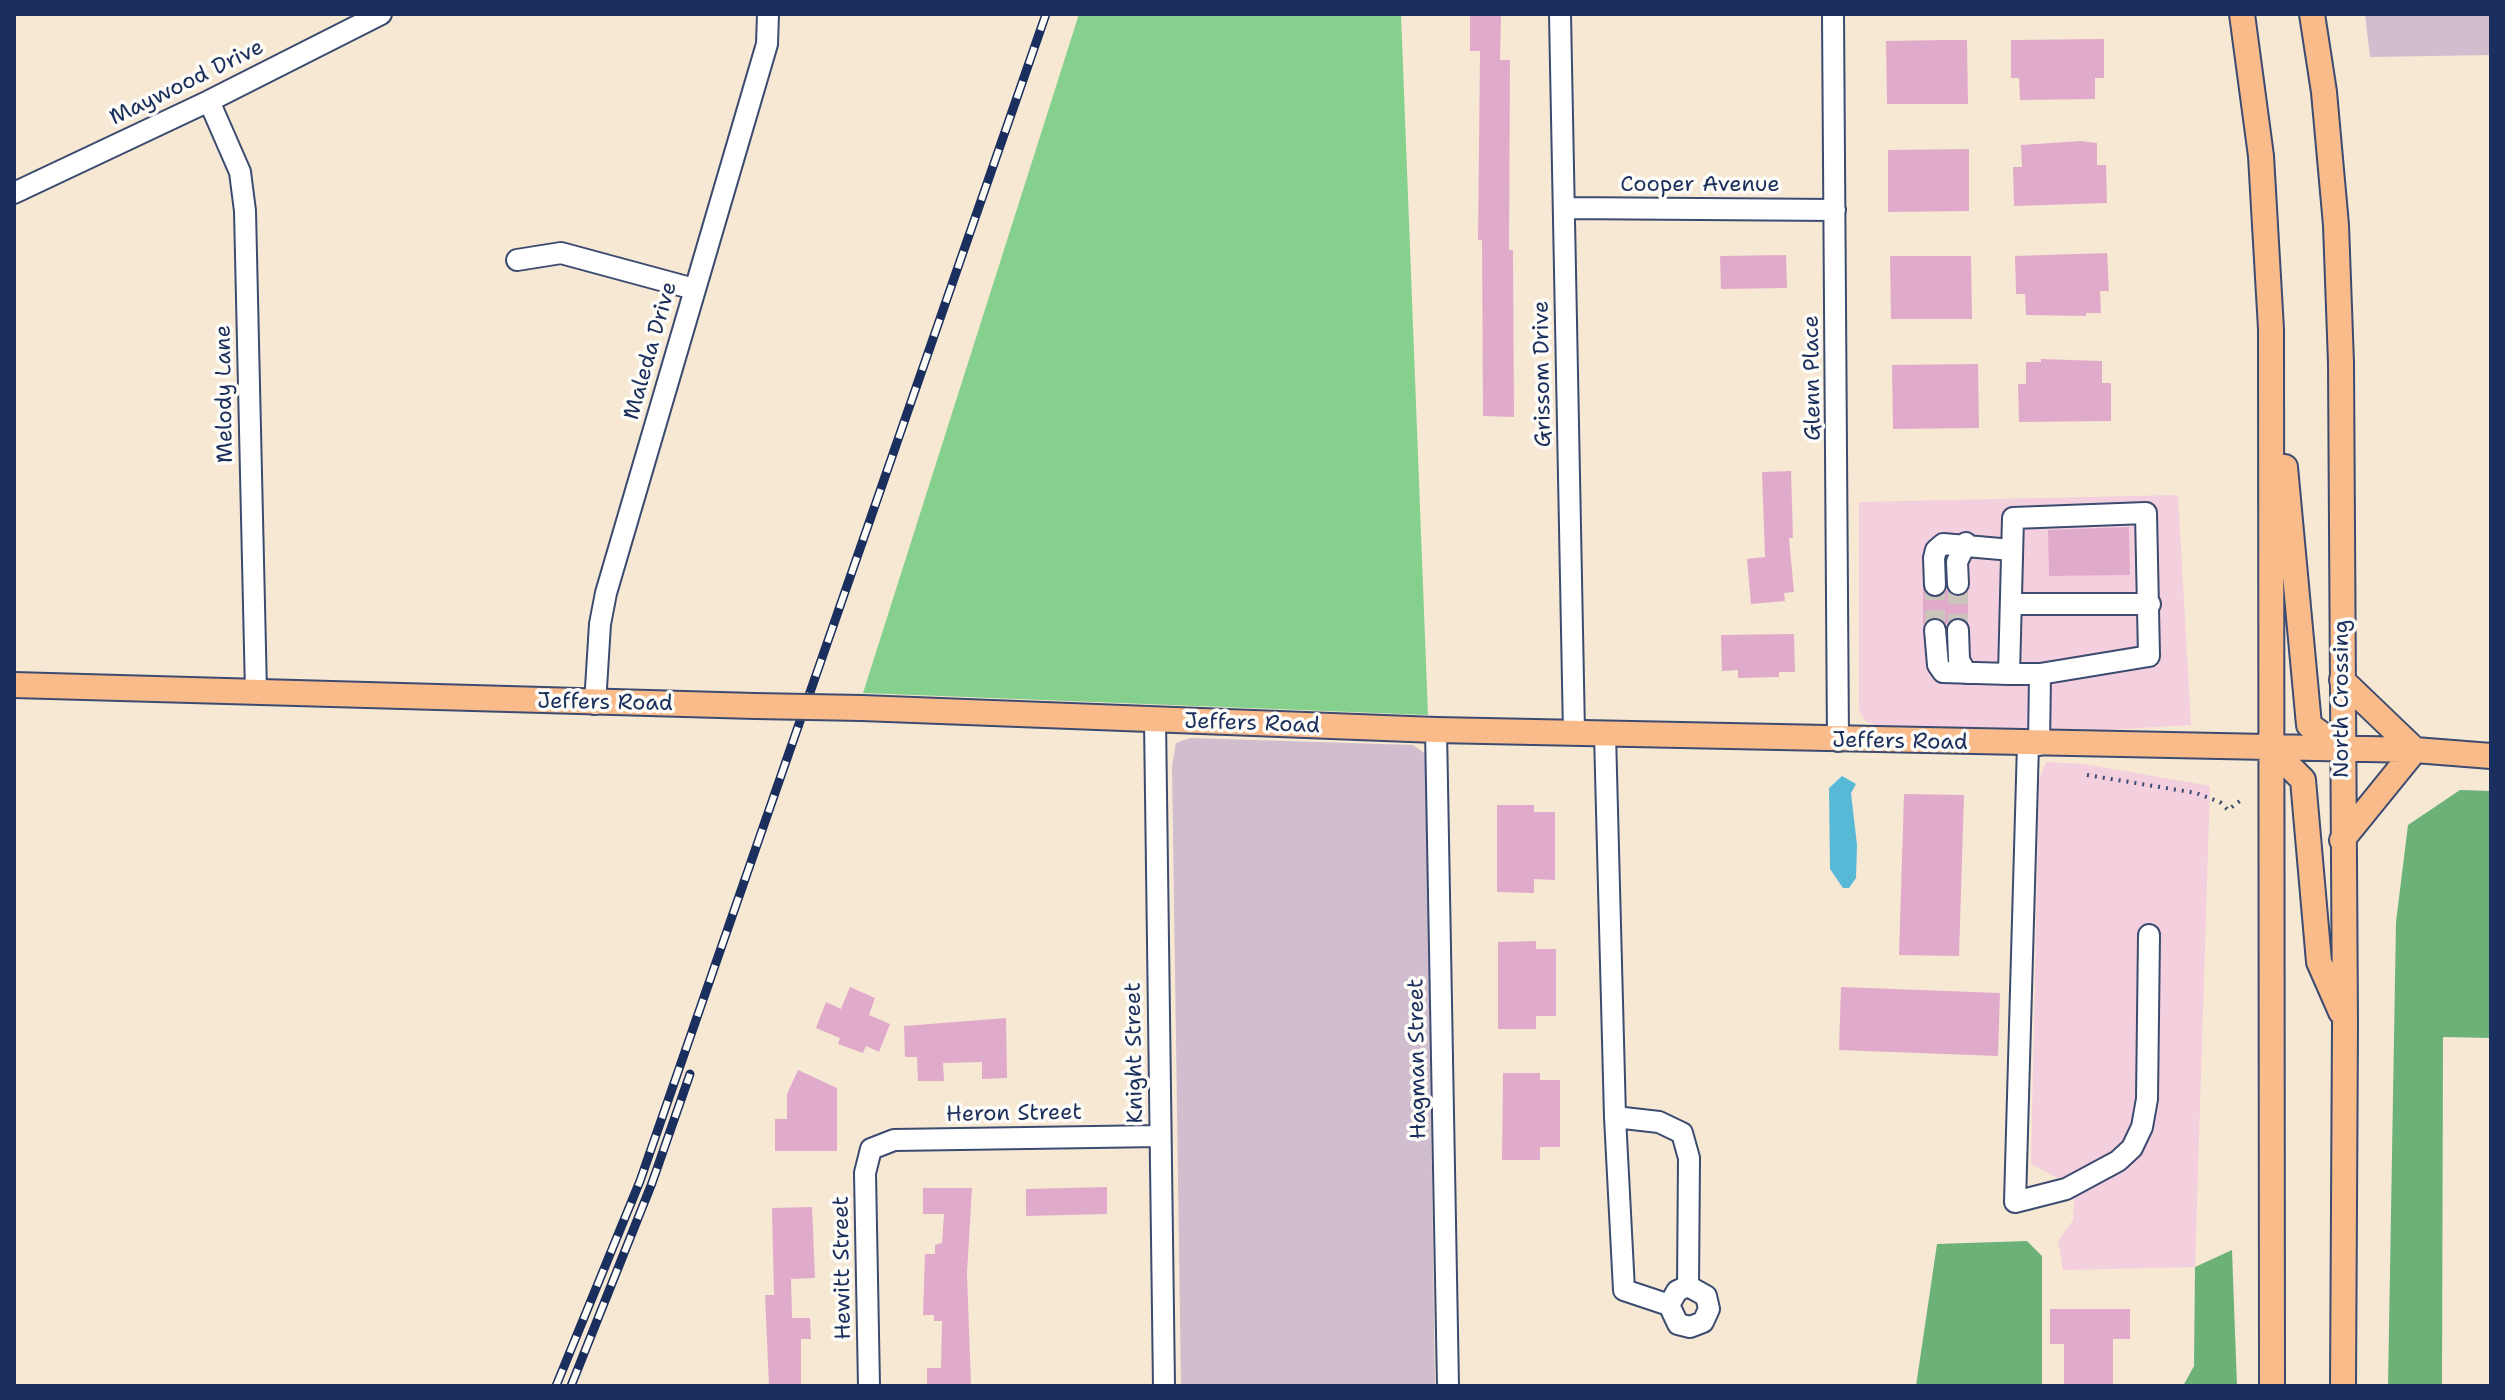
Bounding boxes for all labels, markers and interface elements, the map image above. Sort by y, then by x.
street label: Maywood Drive [106,34,268,132]
street label: Cooper Avenue [1620,172,1780,198]
street label: Maleda Drive [619,279,683,423]
street label: Grissom Drive [1529,300,1557,448]
street label: Glenn Place [1799,315,1827,441]
street label: Melody Lane [211,325,239,463]
street label: North Crossing [2329,620,2355,778]
street label: Jeffers Road [537,689,673,717]
street label: Jeffers Road [1184,708,1320,740]
street label: Jeffers Road [1832,728,1968,756]
street label: Hagman Street [1403,978,1433,1140]
street label: Knight Street [1121,982,1149,1124]
street label: Heron Street [946,1100,1082,1128]
street label: Hewitt Street [829,1196,857,1340]

